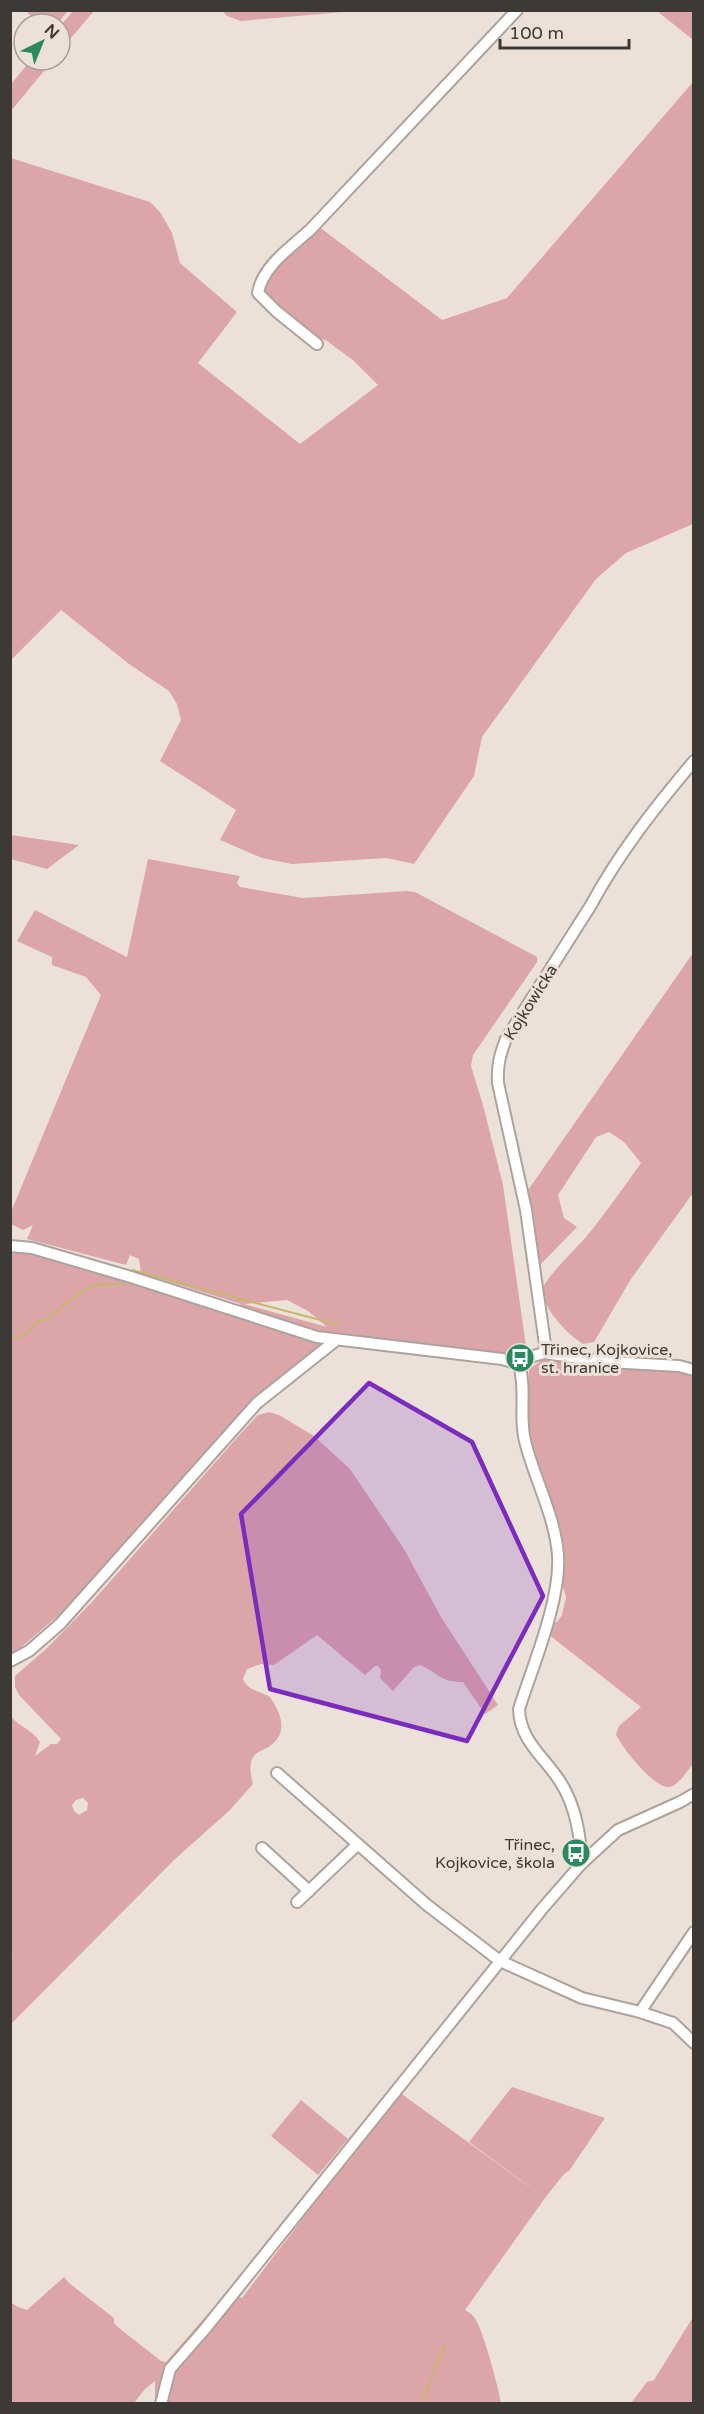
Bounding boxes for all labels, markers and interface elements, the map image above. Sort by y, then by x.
north arrow [12,12,72,72]
scale bar [500,12,629,50]
text: N [40,20,63,43]
text: 100 m [509,22,564,44]
street label: Kojkowicka [500,961,562,1044]
place label: Třinec, Kojkovice, st. hranice [541,1340,672,1378]
bus stop icon: Třinec, Kojkovice, st. hranice [504,1342,536,1374]
place label: Třinec, Kojkovice, škola [435,1835,555,1873]
bus stop icon: Třinec, Kojkovice, škola [560,1837,592,1869]

